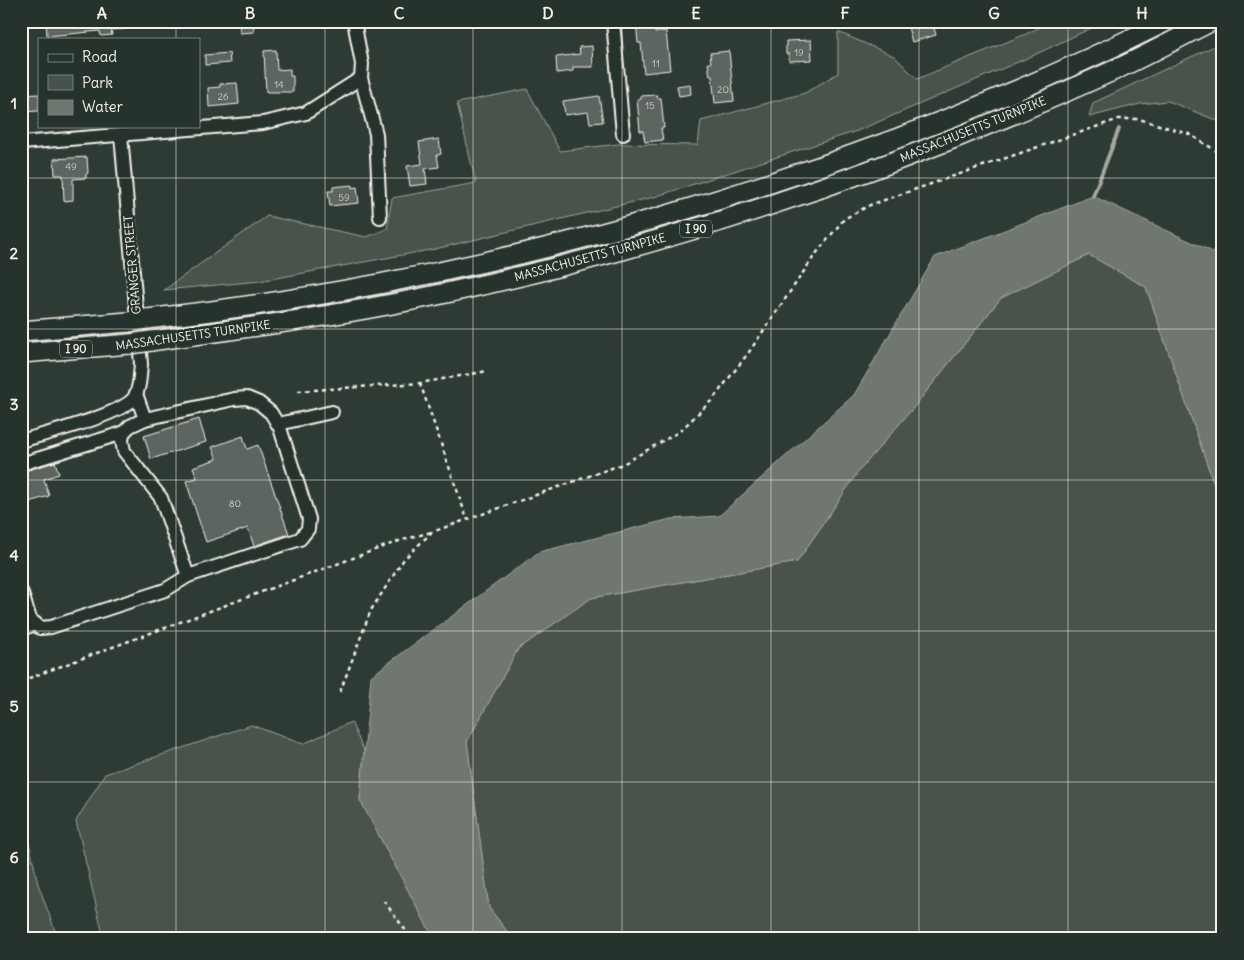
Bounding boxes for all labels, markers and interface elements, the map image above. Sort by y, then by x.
text: A [97,3,107,23]
text: B [245,3,256,23]
text: C [394,3,405,23]
text: D [542,3,554,23]
text: E [691,3,701,23]
text: F [840,3,850,23]
text: G [988,3,1000,23]
text: H [1136,3,1148,23]
legend [38,38,200,128]
house number: 19 [794,46,804,59]
text: Road [82,47,117,66]
house number: 11 [652,57,660,70]
text: Park [82,73,113,92]
house number: 14 [274,78,284,91]
house number: 20 [717,83,729,96]
house number: 26 [217,90,229,103]
text: 1 [11,93,17,113]
street label: MASSACHUSETTS TURNPIKE [898,93,1048,165]
text: Water [82,97,123,116]
house number: 15 [645,99,655,112]
house number: 49 [65,160,77,173]
house number: 59 [338,191,350,204]
street label: GRANGER STREET [120,215,144,315]
road number: I 90 [680,220,712,238]
street label: MASSACHUSETTS TURNPIKE [513,230,667,284]
text: 2 [10,243,19,263]
street label: MASSACHUSETTS TURNPIKE [115,317,271,353]
road number: I 90 [60,340,92,358]
text: 3 [9,394,19,414]
house number: 80 [229,497,241,510]
text: 4 [9,545,19,565]
text: 5 [9,696,19,716]
text: 6 [9,847,19,867]

